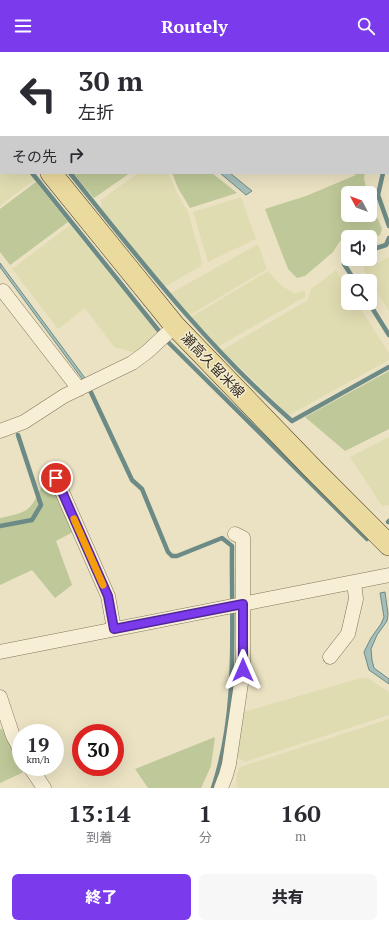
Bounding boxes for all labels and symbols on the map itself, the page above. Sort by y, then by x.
north arrow [341,186,377,222]
street label: 瀬高久留米線 [177,328,249,401]
pin [39,461,73,495]
position arrow [222,649,264,691]
speed limit sign: 30 [72,724,124,776]

